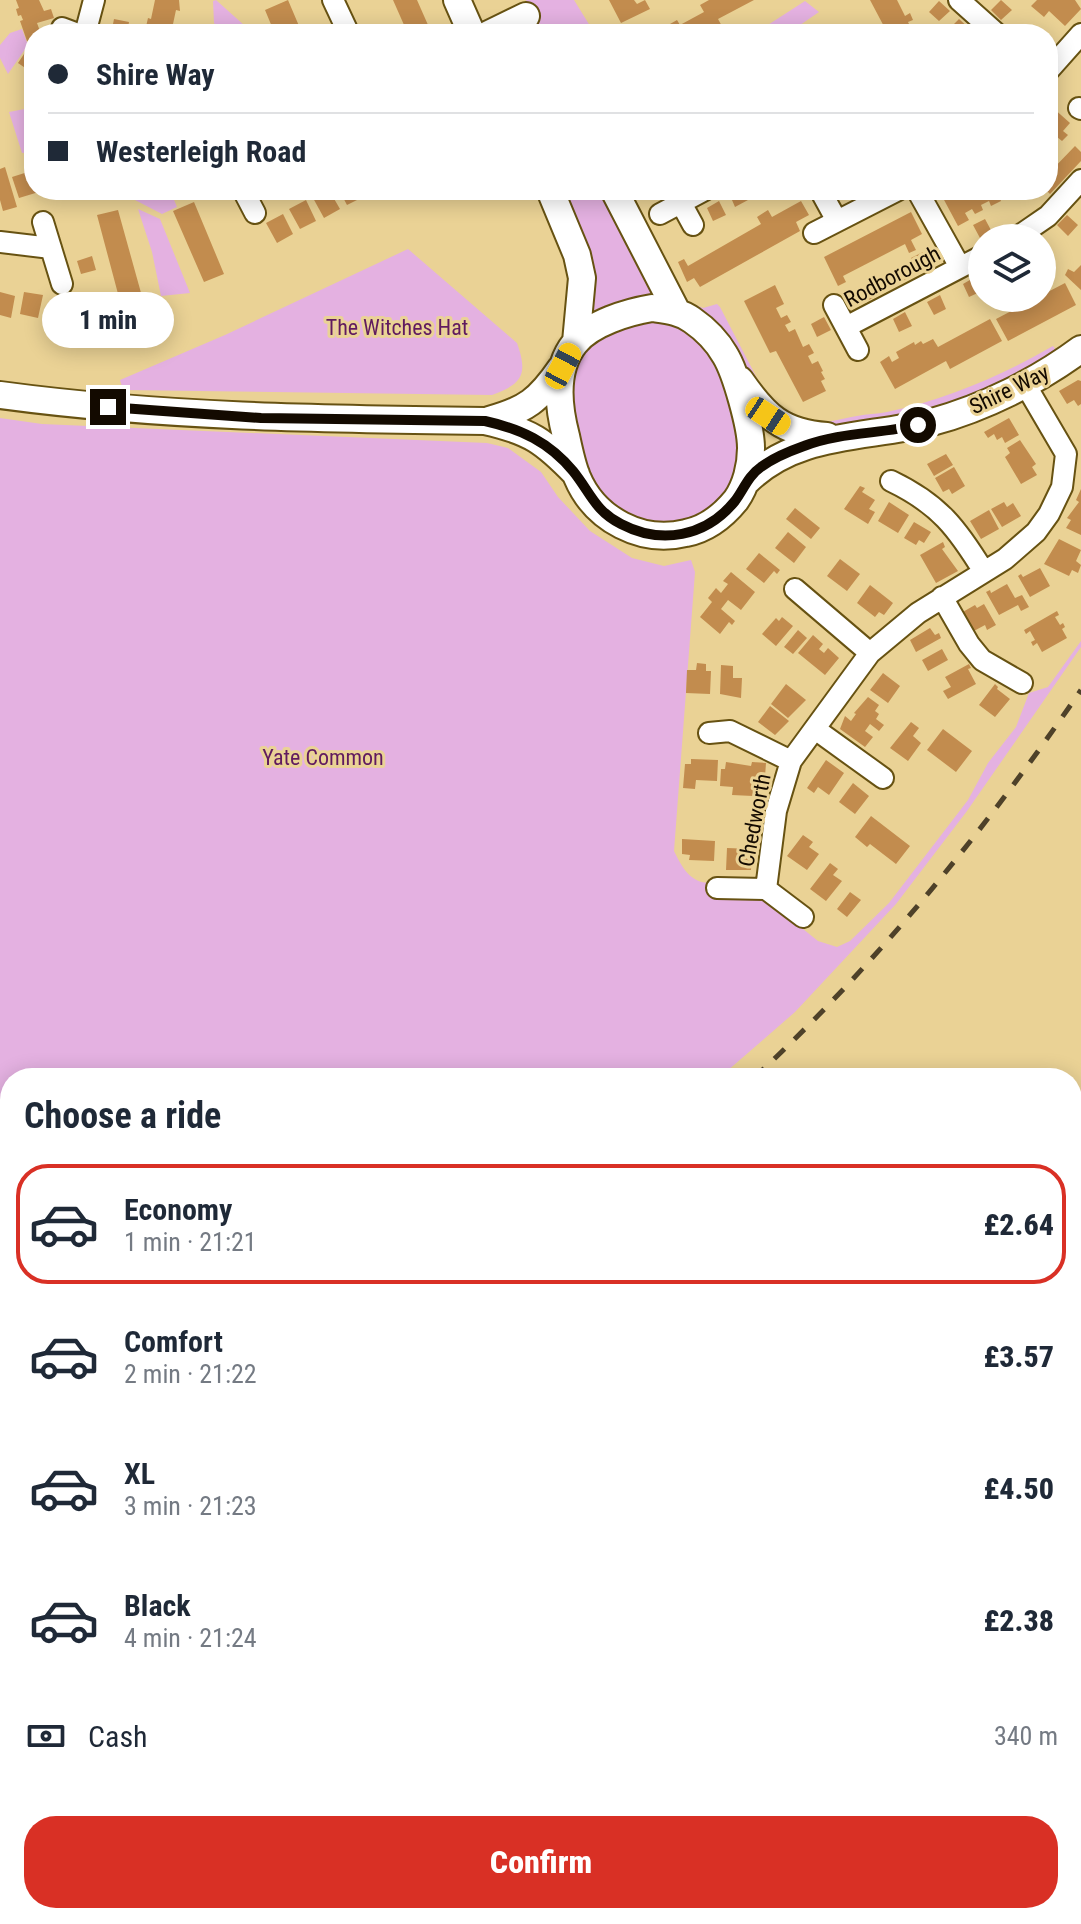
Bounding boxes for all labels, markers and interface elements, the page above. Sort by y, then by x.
text: Shire Way [96,57,215,92]
text: Westerleigh Road [96,134,306,169]
map controls [968,224,1056,312]
button: layers [968,224,1056,312]
street label: Rodborough [840,241,945,312]
callout: 1 min [42,291,174,347]
text: 1 min [79,305,137,335]
park label: The Witches Hat [326,315,468,340]
car [541,339,585,393]
street label: Shire Way [966,360,1053,419]
route end [90,389,126,425]
car [741,393,795,439]
route start [900,407,936,443]
park label: Yate Common [262,745,384,770]
street label: Chedworth [733,772,776,869]
text: Choose a ride [24,1095,221,1137]
icon: car [28,1188,100,1260]
text: Economy [124,1192,232,1227]
text: £2.64 [984,1207,1054,1242]
text: 1 min · 21:21 [124,1227,257,1257]
icon: car [28,1320,100,1392]
text: Comfort [124,1324,223,1359]
text: £3.57 [984,1339,1054,1374]
text: 2 min · 21:22 [124,1359,257,1389]
icon: car [28,1452,100,1524]
text: XL [124,1456,155,1491]
text: £4.50 [984,1471,1054,1506]
text: 3 min · 21:23 [124,1491,257,1521]
icon: car [28,1584,100,1656]
text: Black [124,1588,191,1623]
text: £2.38 [984,1603,1054,1638]
text: 4 min · 21:24 [124,1623,257,1653]
icon: cash [24,1714,68,1758]
text: Cash [88,1719,148,1754]
text: 340 m [994,1721,1058,1751]
button: Confirm [24,1816,1058,1908]

